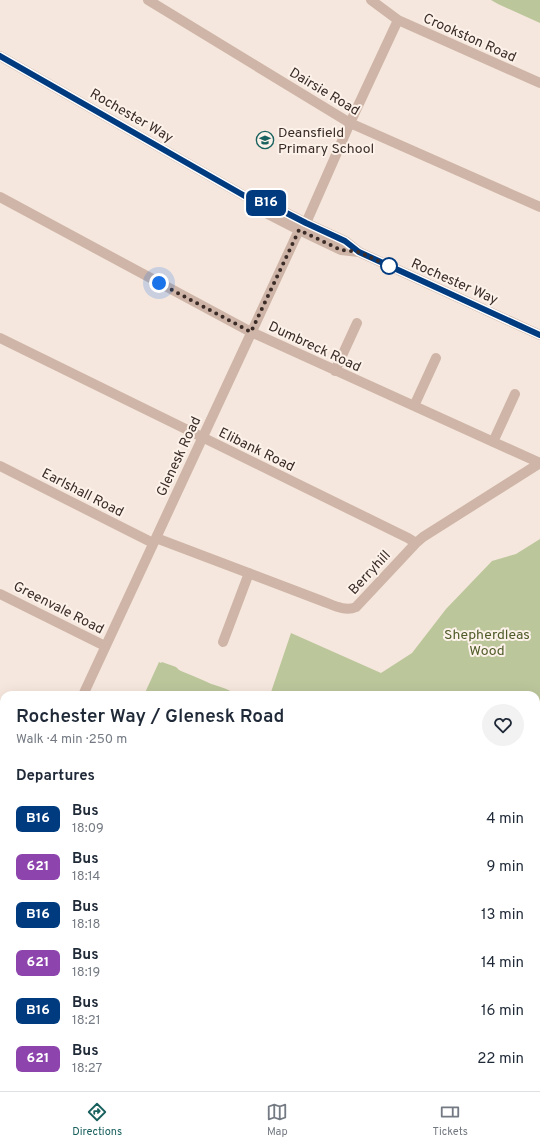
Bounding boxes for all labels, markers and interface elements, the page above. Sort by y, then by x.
street label: Crookston Road [420,10,519,66]
street label: Dairsie Road [286,65,362,120]
street label: Rochester Way [87,86,176,147]
place label: Deansfield Primary School [278,125,374,158]
school or university icon: Deansfield Primary School [255,130,275,150]
line badge: B16 [243,190,289,216]
text: B16 [254,194,278,211]
street label: Rochester Way [408,256,500,309]
unlabelled marker [380,257,398,275]
your location [149,273,169,293]
street label: Dumbreck Road [265,318,363,376]
street label: Glenesk Road [153,414,205,499]
street label: Elibank Road [216,425,297,476]
street label: Earlshall Road [38,465,126,521]
street label: Berryhill [345,547,395,599]
street label: Greenvale Road [10,578,106,638]
park label: Shepherdleas Wood [444,627,530,660]
button: heart [482,704,524,746]
text: Rochester Way / Glenesk Road [16,705,284,729]
text: Walk · 4 min · 250 m [16,732,127,748]
text: Departures [16,767,95,786]
text: Bus [72,802,99,821]
text: B16 [26,810,50,827]
text: 4 min [486,810,524,829]
text: 18:09 [72,821,104,837]
text: Bus [72,850,99,869]
text: 621 [27,858,49,875]
text: 9 min [487,858,524,877]
text: 18:14 [72,869,100,885]
text: Bus [72,898,99,917]
text: B16 [26,906,50,923]
text: 13 min [481,906,524,925]
text: 18:18 [72,917,101,933]
text: Bus [72,946,99,965]
text: 621 [27,954,49,971]
text: 14 min [481,954,524,973]
text: 18:19 [72,965,100,981]
text: Bus [72,994,99,1013]
text: B16 [26,1002,50,1019]
text: 16 min [481,1002,524,1021]
text: 18:21 [72,1013,101,1029]
text: Bus [72,1042,99,1061]
text: 621 [27,1050,49,1067]
text: 22 min [477,1050,524,1069]
text: 18:27 [72,1061,102,1077]
tab: Directions [72,1101,122,1139]
tab: Map [266,1101,288,1139]
tab: Tickets [433,1101,468,1139]

